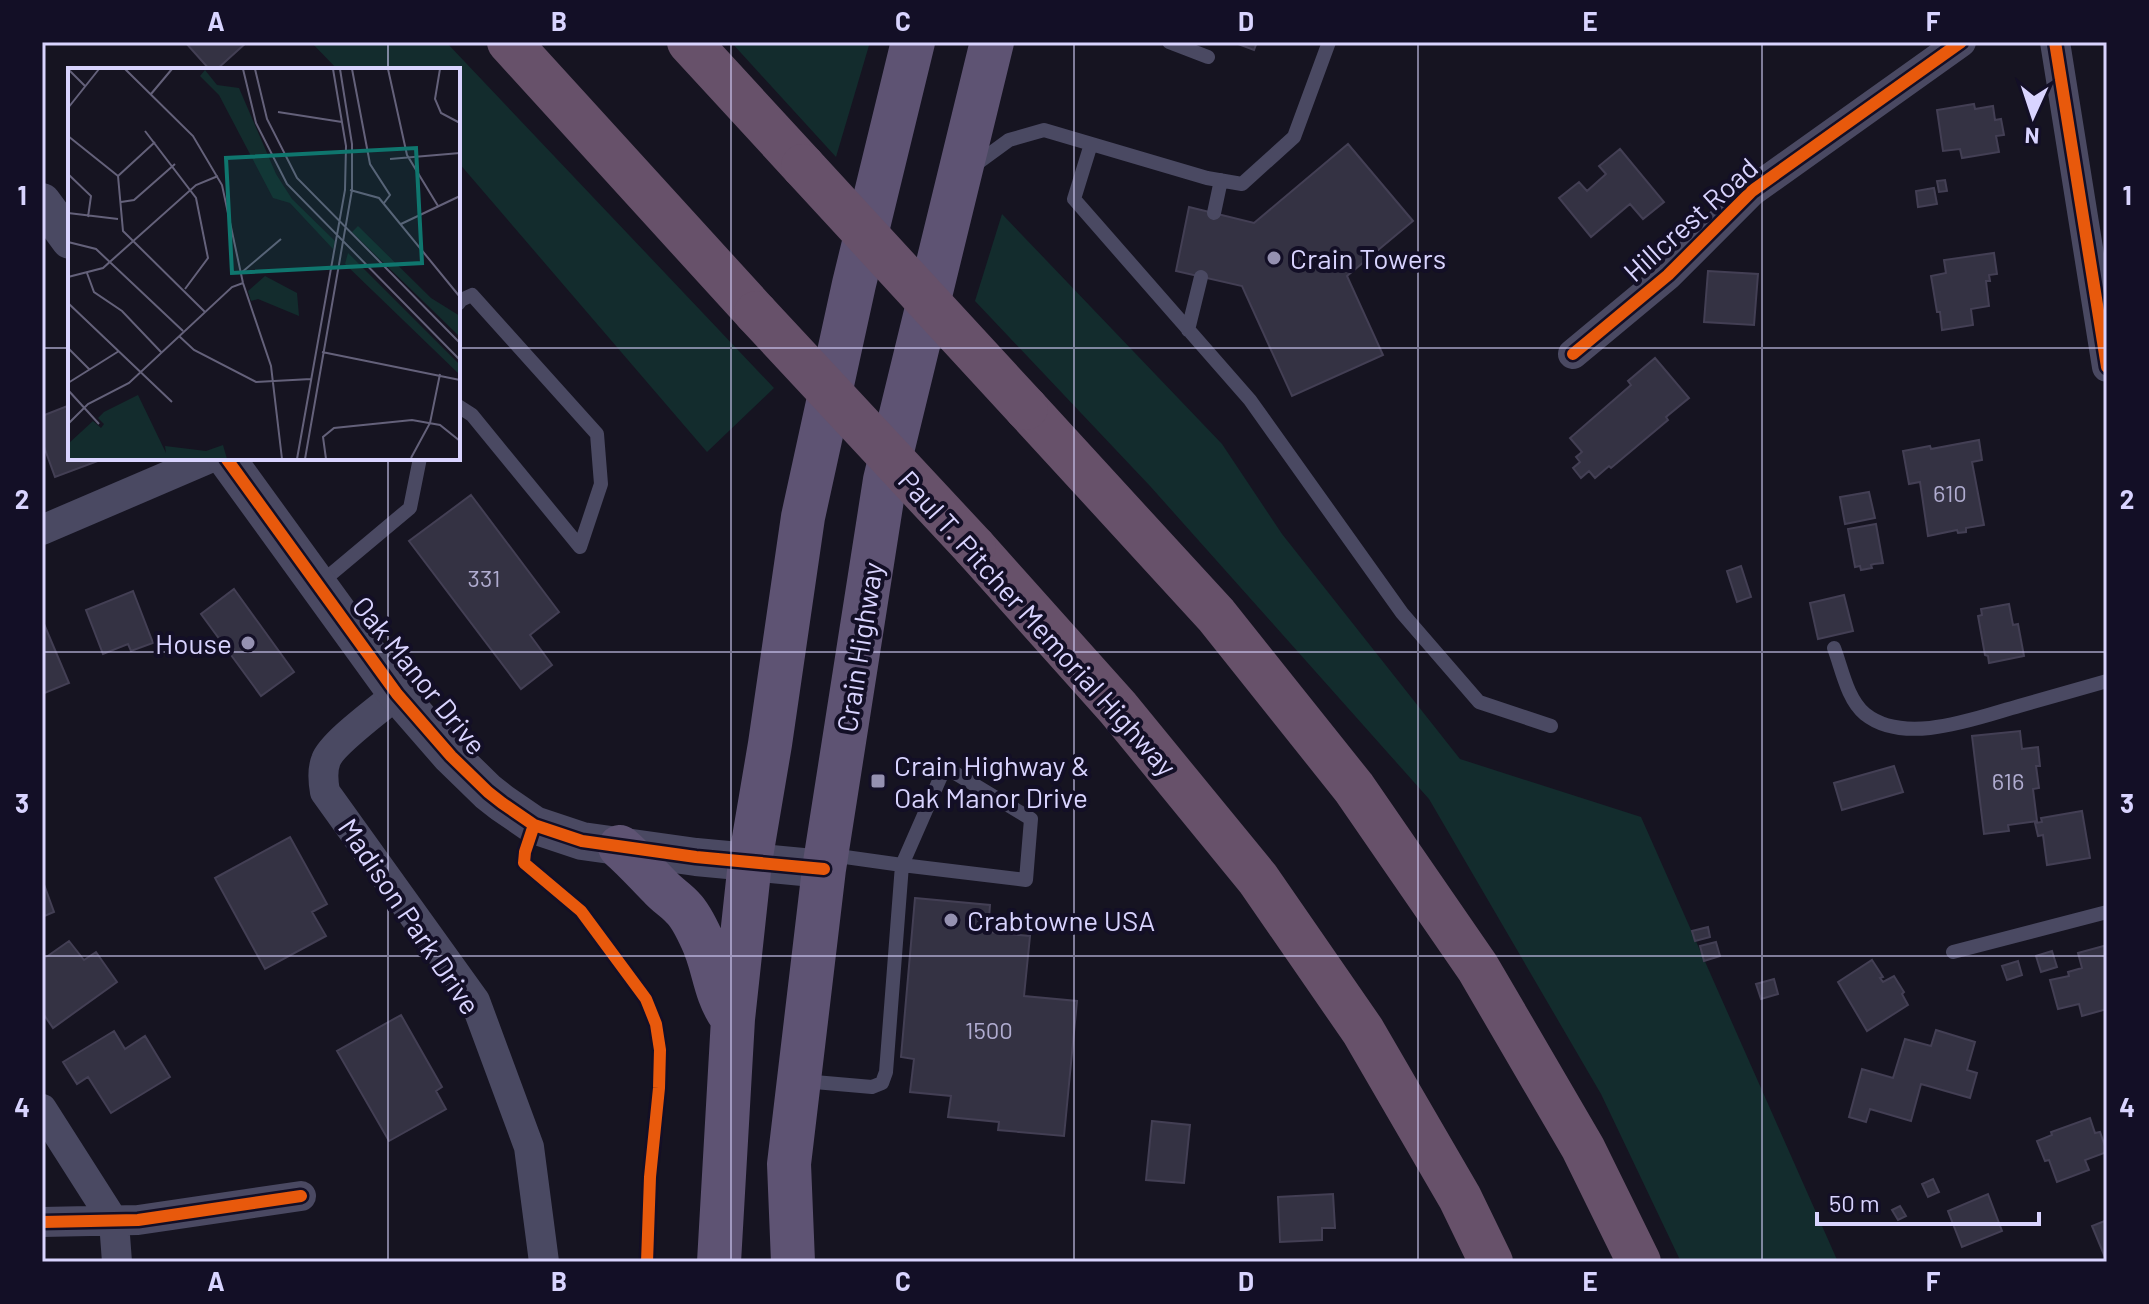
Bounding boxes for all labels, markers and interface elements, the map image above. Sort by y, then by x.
text: A [207,5,225,36]
text: B [551,5,567,36]
text: C [895,5,911,36]
text: D [1238,5,1254,36]
text: E [1582,5,1598,36]
text: F [1926,5,1941,36]
inset map [68,68,460,460]
north arrow [1993,76,2073,156]
text: N [2024,124,2040,150]
street label: Hillcrest Road [1616,150,1764,288]
text: 1 [17,179,27,210]
text: 1 [2122,179,2132,210]
place label: Crain Towers [1290,241,1446,275]
marker: Crain Towers [1265,249,1283,267]
street label: Paul T. Pitcher Memorial Highway [892,463,1184,783]
house number: 610 [1933,478,1967,507]
text: 2 [15,483,29,514]
text: 2 [2120,483,2134,514]
street label: Crain Highway [829,560,889,734]
house number: 331 [468,563,500,592]
street label: Oak Manor Drive [346,589,494,761]
place label: House [155,626,232,660]
marker: House [239,634,257,652]
place label: Crain Highway & Oak Manor Drive [894,748,1090,814]
house number: 616 [1992,766,2024,795]
marker: Crain Highway & Oak Manor Drive [869,772,887,790]
text: 3 [15,787,29,818]
text: 3 [2120,787,2134,818]
street label: Madison Park Drive [332,811,488,1021]
place label: Crabtowne USA [967,903,1155,937]
marker: Crabtowne USA [942,911,960,929]
house number: 1500 [965,1015,1013,1044]
text: 4 [14,1091,30,1122]
text: 4 [2119,1091,2135,1122]
scale bar [1817,1176,2039,1226]
text: 50 m [1829,1188,1880,1217]
text: A [207,1265,225,1296]
text: B [551,1265,567,1296]
text: C [895,1265,911,1296]
text: D [1238,1265,1254,1296]
text: E [1582,1265,1598,1296]
text: F [1926,1265,1941,1296]

